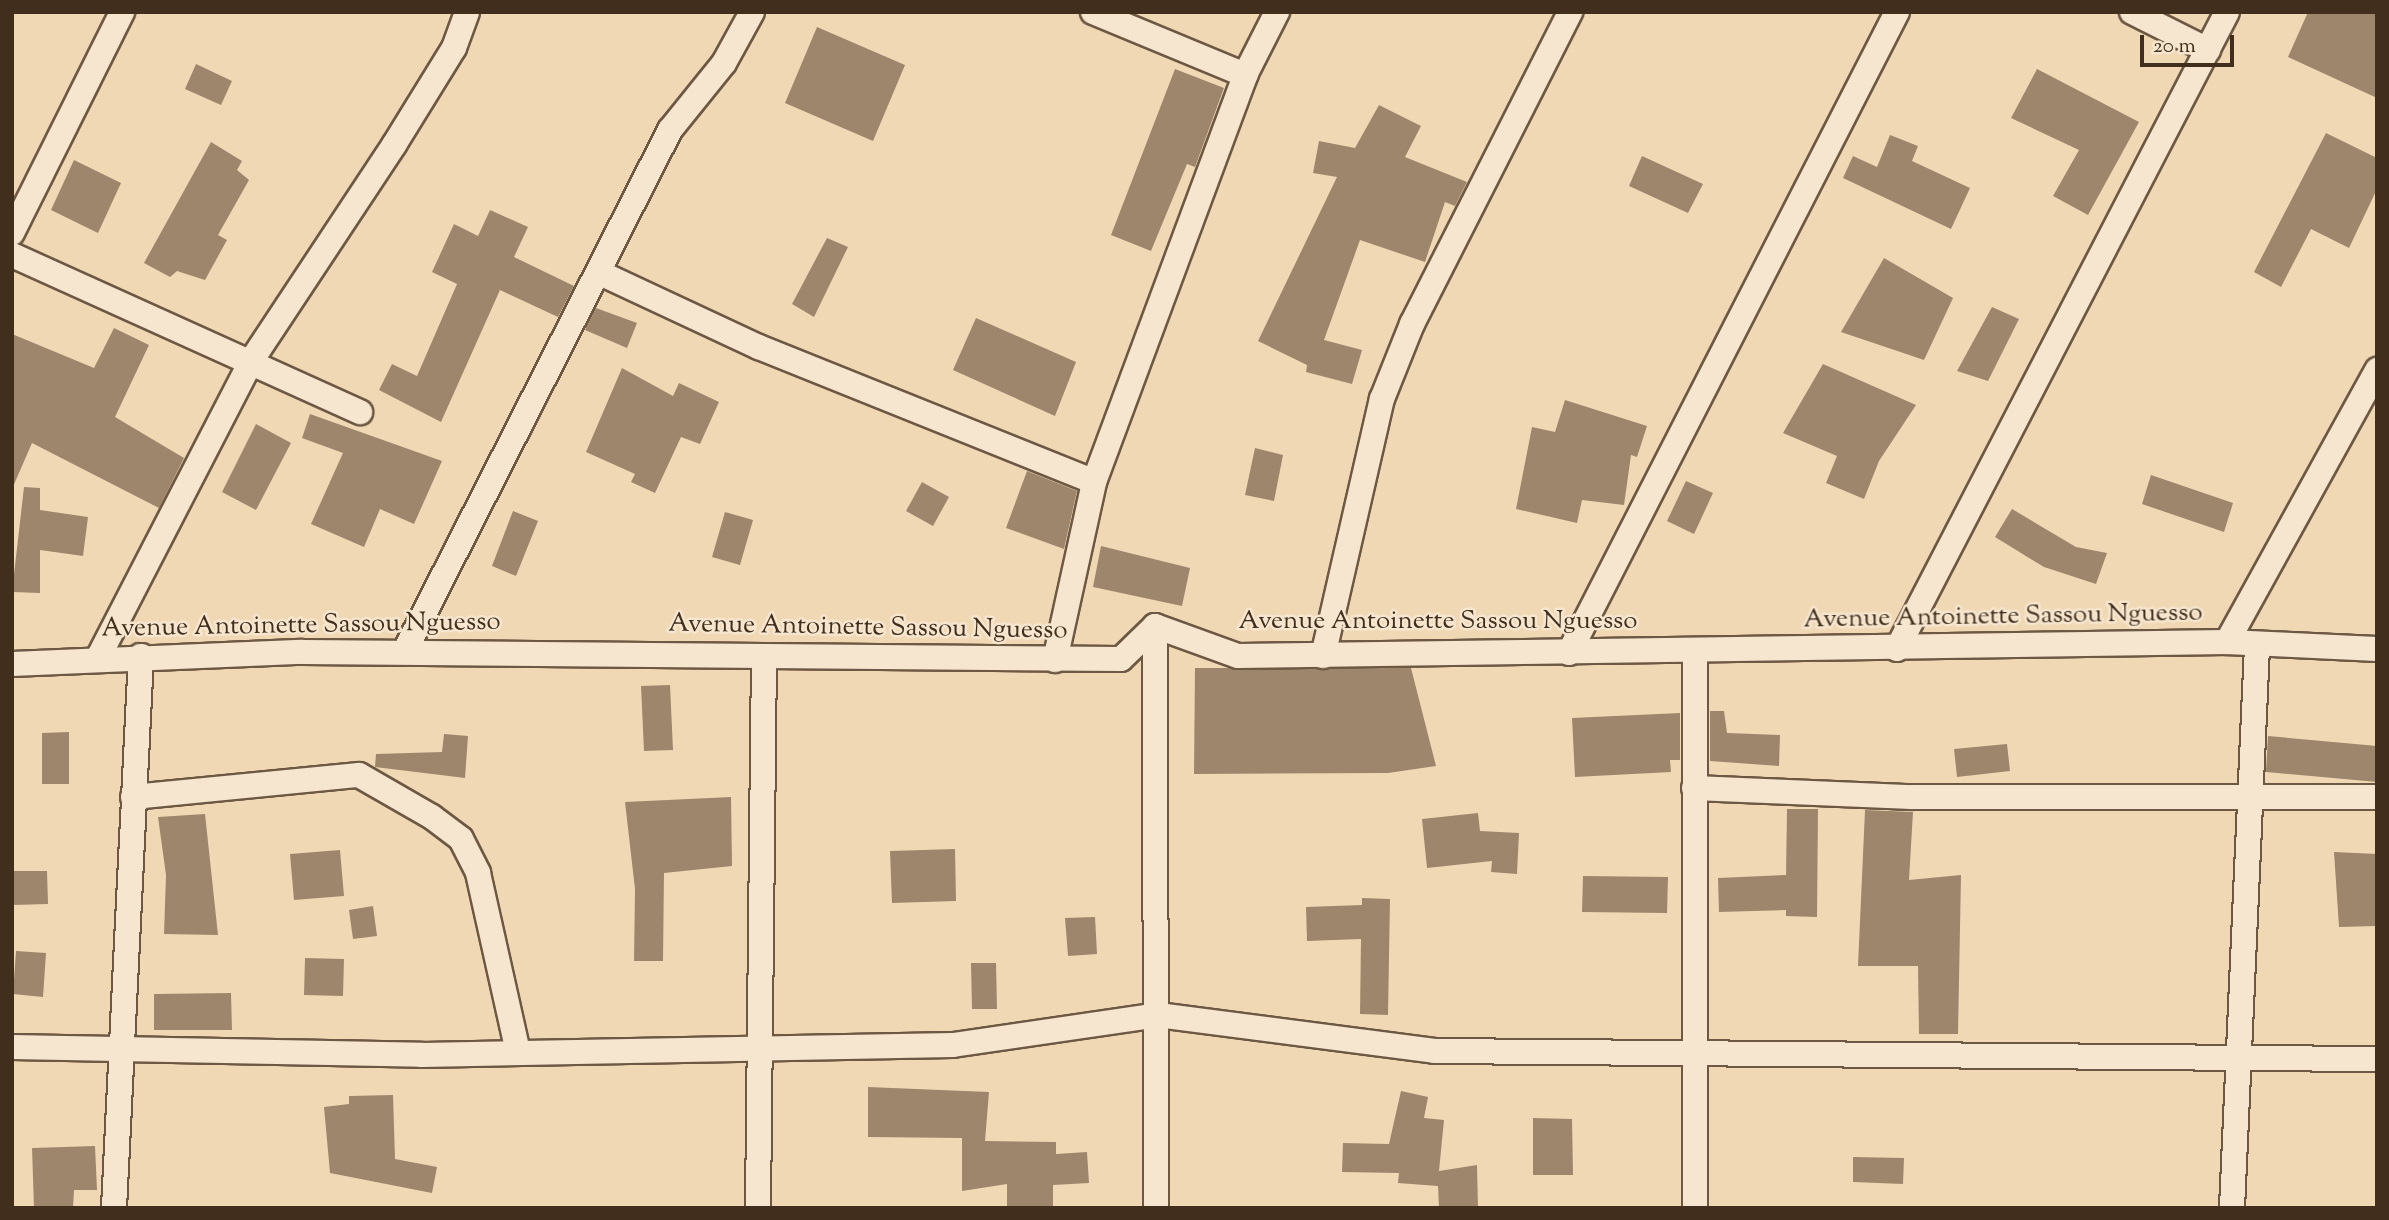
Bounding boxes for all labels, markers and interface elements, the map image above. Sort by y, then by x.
scale bar [2144,21,2238,65]
text: 20 m [2153,32,2196,62]
street label: Avenue Antoinette Sassou Nguesso [1803,598,2203,636]
street label: Avenue Antoinette Sassou Nguesso [1238,606,1638,638]
street label: Avenue Antoinette Sassou Nguesso [101,607,501,645]
street label: Avenue Antoinette Sassou Nguesso [668,609,1068,647]

